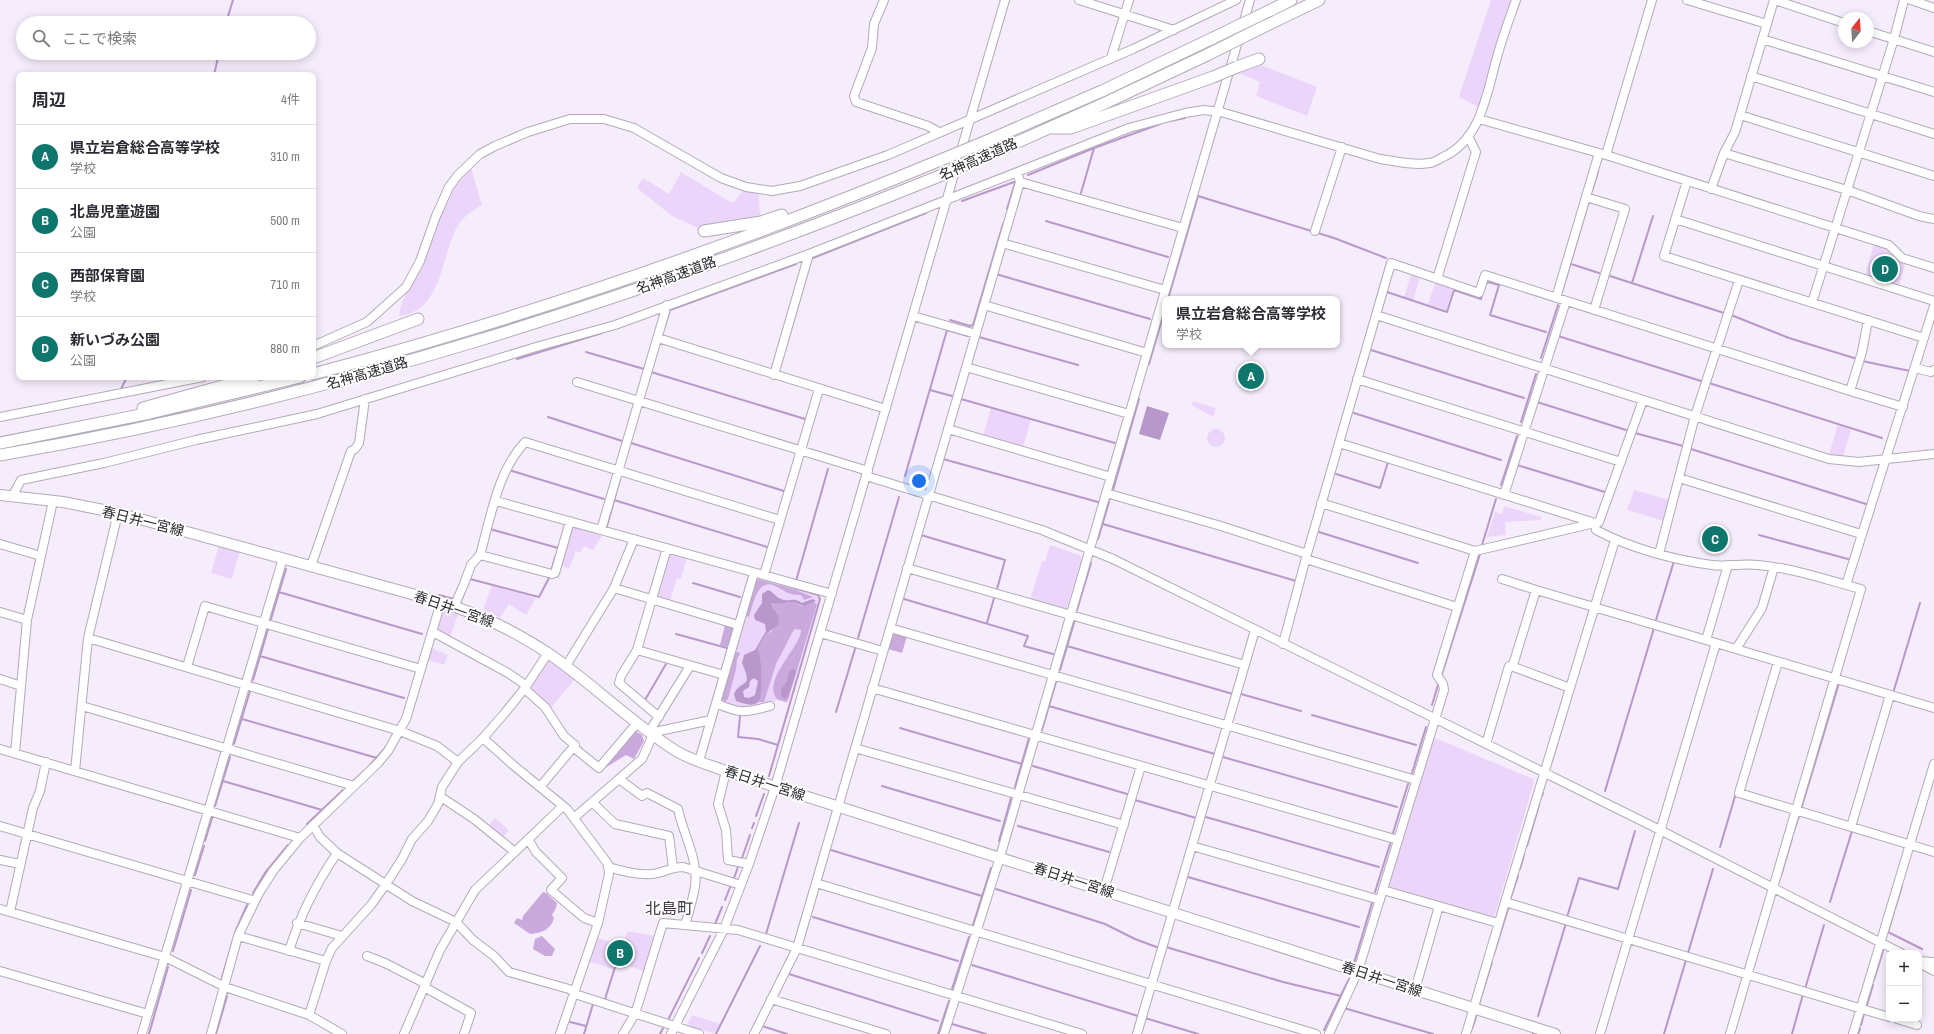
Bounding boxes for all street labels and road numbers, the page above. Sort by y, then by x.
street label: 名神高速道路 [936,134,1020,184]
street label: 名神高速道路 [633,252,719,298]
street label: 名神高速道路 [324,353,410,393]
street label: 春日井一宮線 [100,502,186,540]
street label: 春日井一宮線 [411,587,497,631]
street label: 春日井一宮線 [722,761,808,805]
street label: 春日井一宮線 [1031,858,1117,902]
street label: 春日井一宮線 [1339,957,1425,1001]

